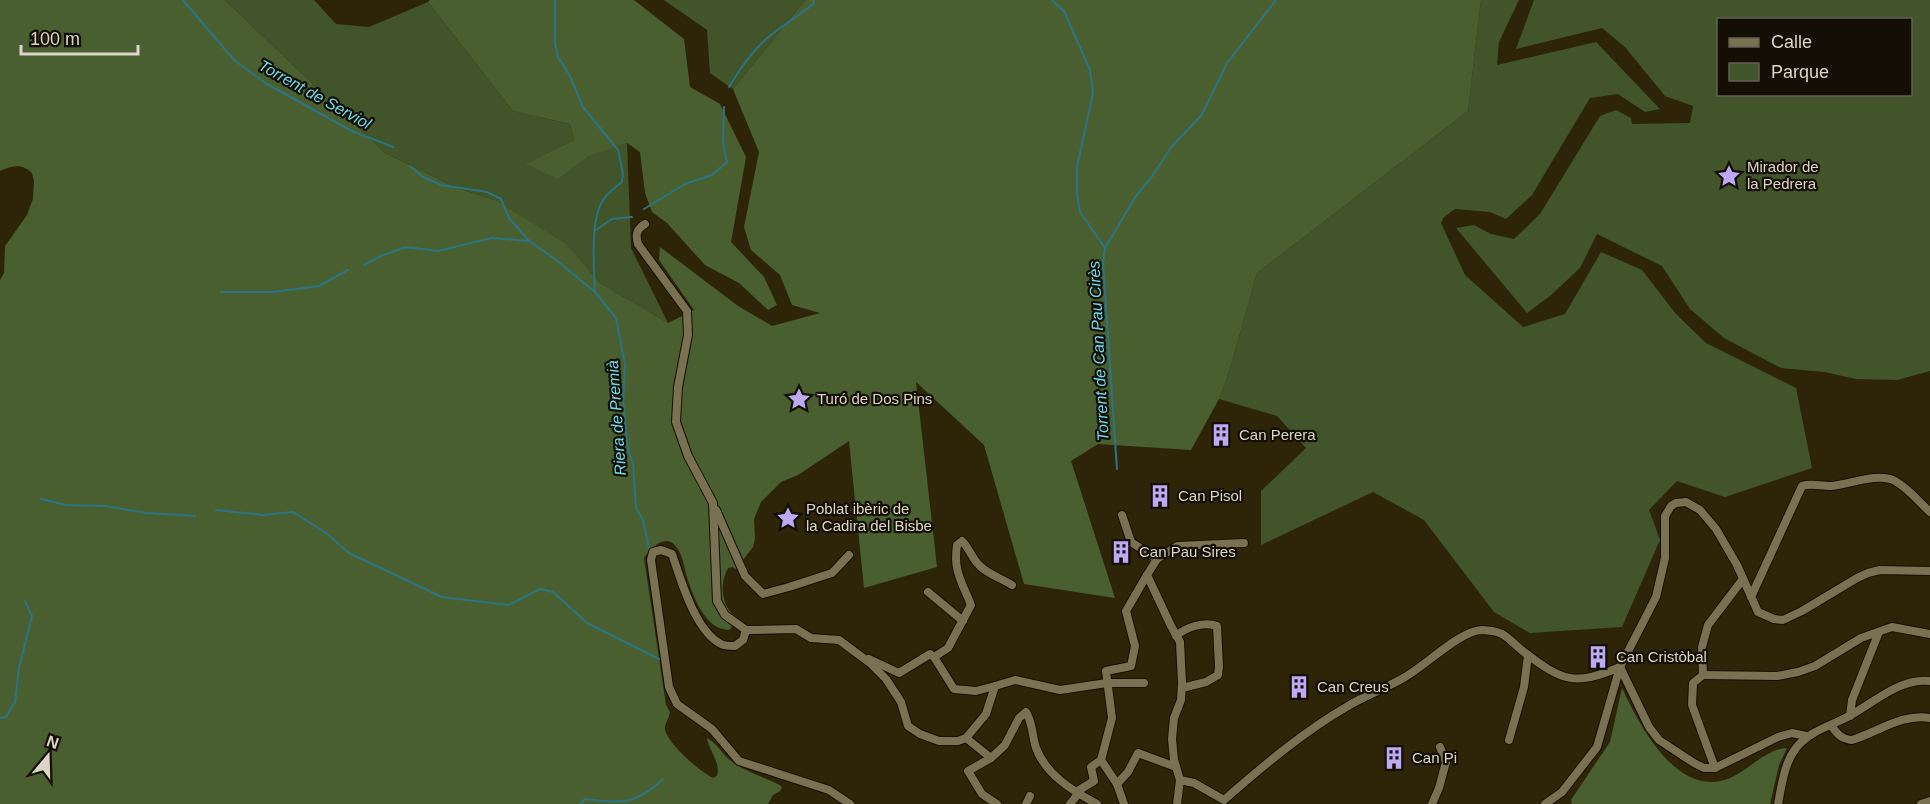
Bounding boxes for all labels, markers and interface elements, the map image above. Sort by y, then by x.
scale bar [21,18,138,56]
legend [1717,18,1912,96]
text: 100 m [30,29,80,49]
text: Calle [1771,32,1812,52]
water label: Torrent de Serviol [256,57,374,133]
text: Parque [1771,62,1829,82]
place label: Mirador de la Pedrera [1747,158,1819,192]
place icon: Mirador de la Pedrera [1716,163,1742,189]
water label: Torrent de Can Pau Cirès [1085,260,1112,442]
water label: Riera de Premià [604,360,629,476]
place icon: Turó de Dos Pins [786,386,812,412]
place label: Turó de Dos Pins [817,390,932,407]
building icon: Can Perera [1208,422,1234,448]
place label: Can Perera [1239,426,1316,443]
building icon: Can Pisol [1147,483,1173,509]
place label: Can Pisol [1178,487,1242,504]
place label: Poblat ibèric de la Cadira del Bisbe [806,500,932,534]
place icon: Poblat ibèric de la Cadira del Bisbe [775,505,801,531]
building icon: Can Pau Sires [1108,539,1134,565]
place label: Can Pau Sires [1139,543,1236,560]
building icon: Can Cristòbal [1585,644,1611,670]
place label: Can Cristòbal [1616,648,1707,665]
building icon: Can Creus [1286,674,1312,700]
place label: Can Creus [1317,678,1389,695]
north arrow [18,726,78,786]
text: N [44,732,61,752]
building icon: Can Pi [1381,745,1407,771]
place label: Can Pi [1412,749,1457,766]

